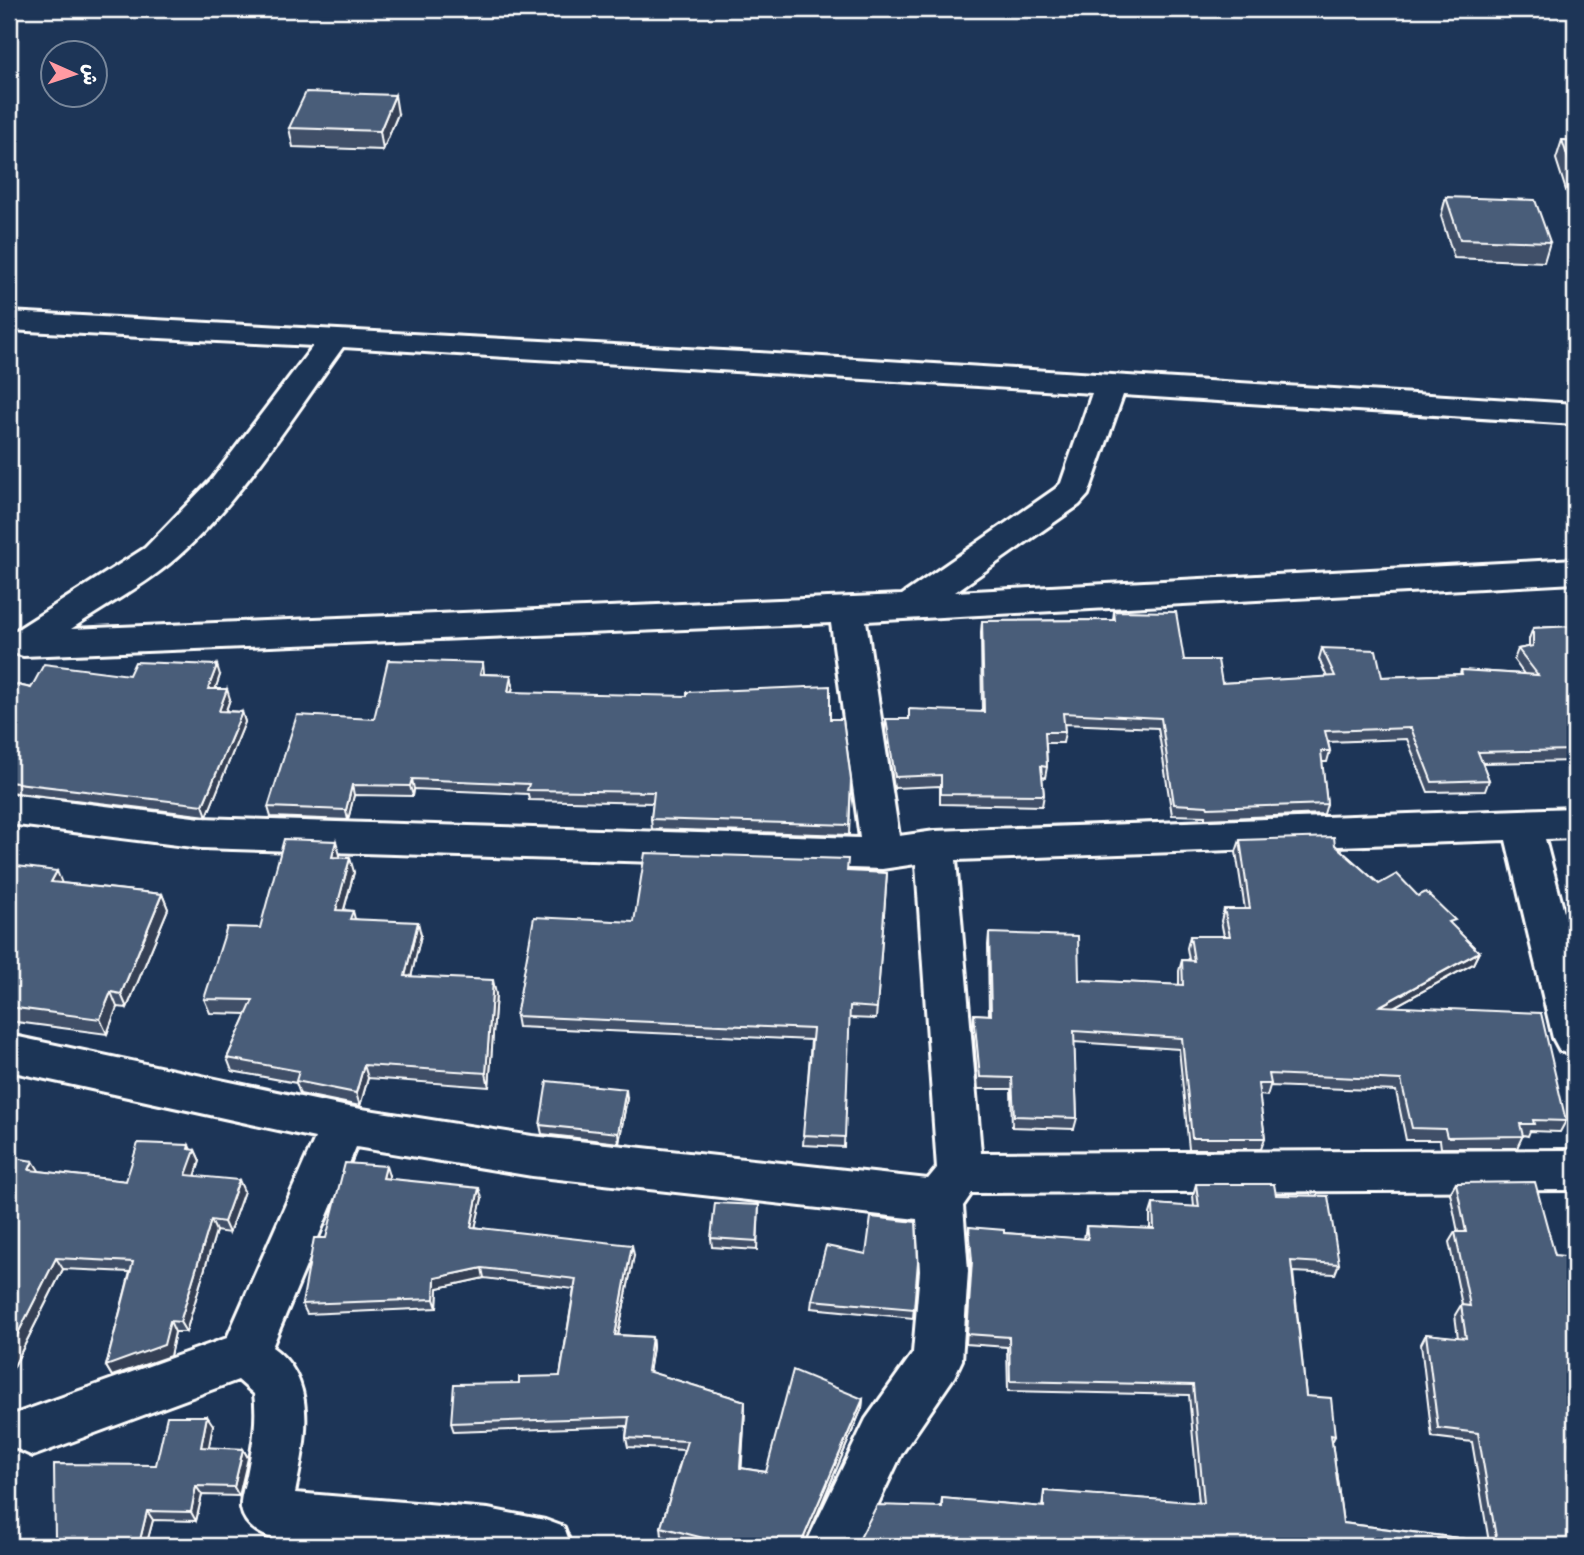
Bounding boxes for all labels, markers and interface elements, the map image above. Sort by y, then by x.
north arrow [38,38,108,108]
text: ش [77,64,105,86]

